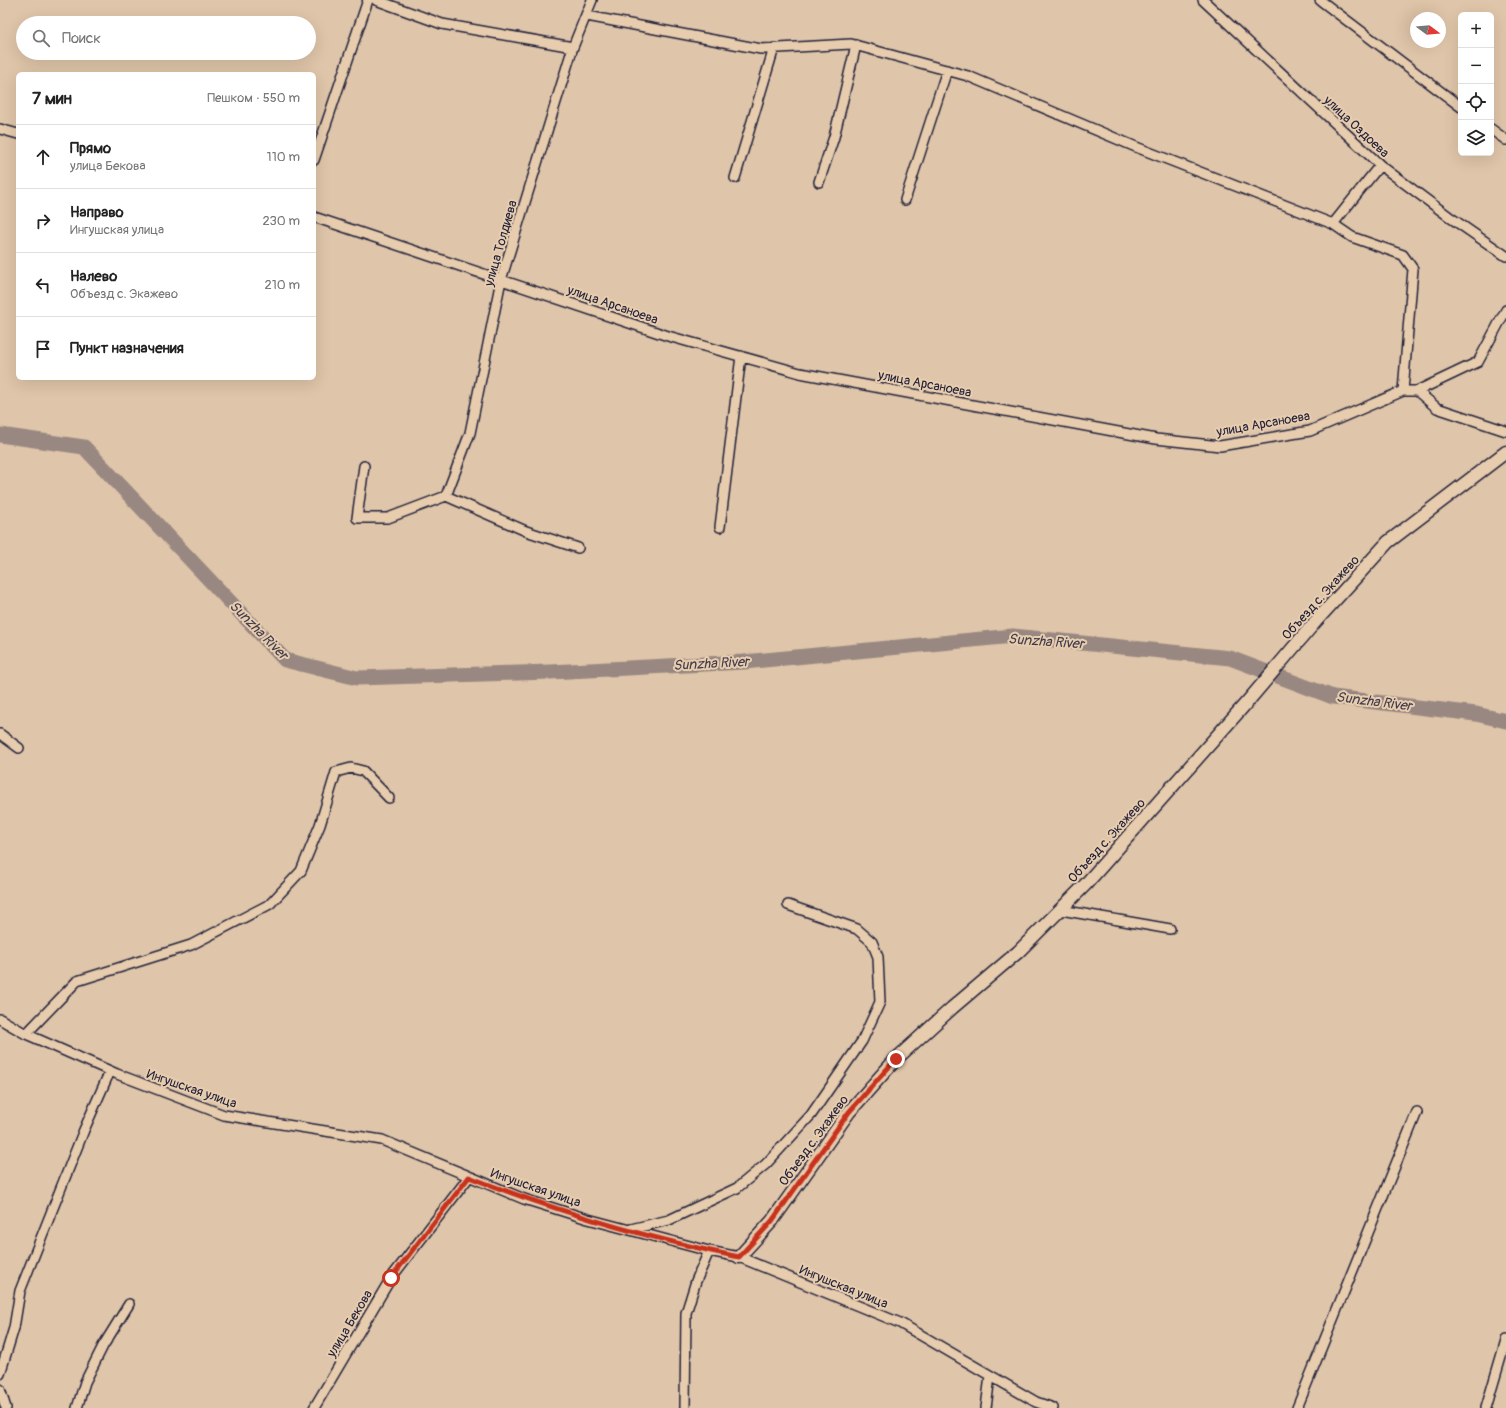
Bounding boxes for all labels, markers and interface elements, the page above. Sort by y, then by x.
north arrow [1410,12,1446,48]
map controls [1458,12,1494,156]
button: + [1458,12,1494,48]
search box [16,16,316,60]
icon: search [30,27,52,49]
text: Поиск [62,29,101,48]
button: − [1458,48,1494,84]
button: locate [1458,84,1494,120]
text: 7 мин [32,88,72,109]
text: Пешком · 550 m [207,90,300,106]
street label: улица Оздоева [1320,92,1392,161]
button: layers [1458,120,1494,156]
text: Прямо [70,139,111,158]
icon: ahead [32,146,54,168]
text: 110 m [267,149,300,165]
text: улица Бекова [70,158,146,174]
street label: улица Толдиева [481,198,521,289]
text: Направо [70,203,124,222]
icon: right [32,210,54,232]
text: 230 m [263,213,300,229]
text: Ингушская улица [70,222,164,238]
text: Налево [70,267,117,286]
icon: left [32,274,54,296]
text: 210 m [264,277,300,293]
street label: улица Арсаноева [564,282,660,328]
text: Объезд с. Экажево [70,286,178,302]
icon: arrive [32,338,54,360]
text: Пункт назначения [70,339,184,358]
street label: улица Арсаноева [876,367,973,401]
street label: улица Арсаноева [1214,408,1311,440]
street label: Объезд с. Экажево [1279,552,1363,643]
water label: Sunzha River [226,598,293,665]
water label: Sunzha River [1008,630,1086,653]
water label: Sunzha River [673,653,751,674]
water label: Sunzha River [1335,688,1415,715]
street label: Объезд с. Экажево [1065,795,1149,886]
route end [887,1050,905,1068]
street label: Ингушская улица [145,1066,239,1112]
street label: Объезд с. Экажево [776,1092,852,1189]
street label: Ингушская улица [489,1165,583,1211]
street label: Ингушская улица [797,1262,890,1312]
route start [382,1269,400,1287]
street label: улица Бекова [323,1287,376,1361]

